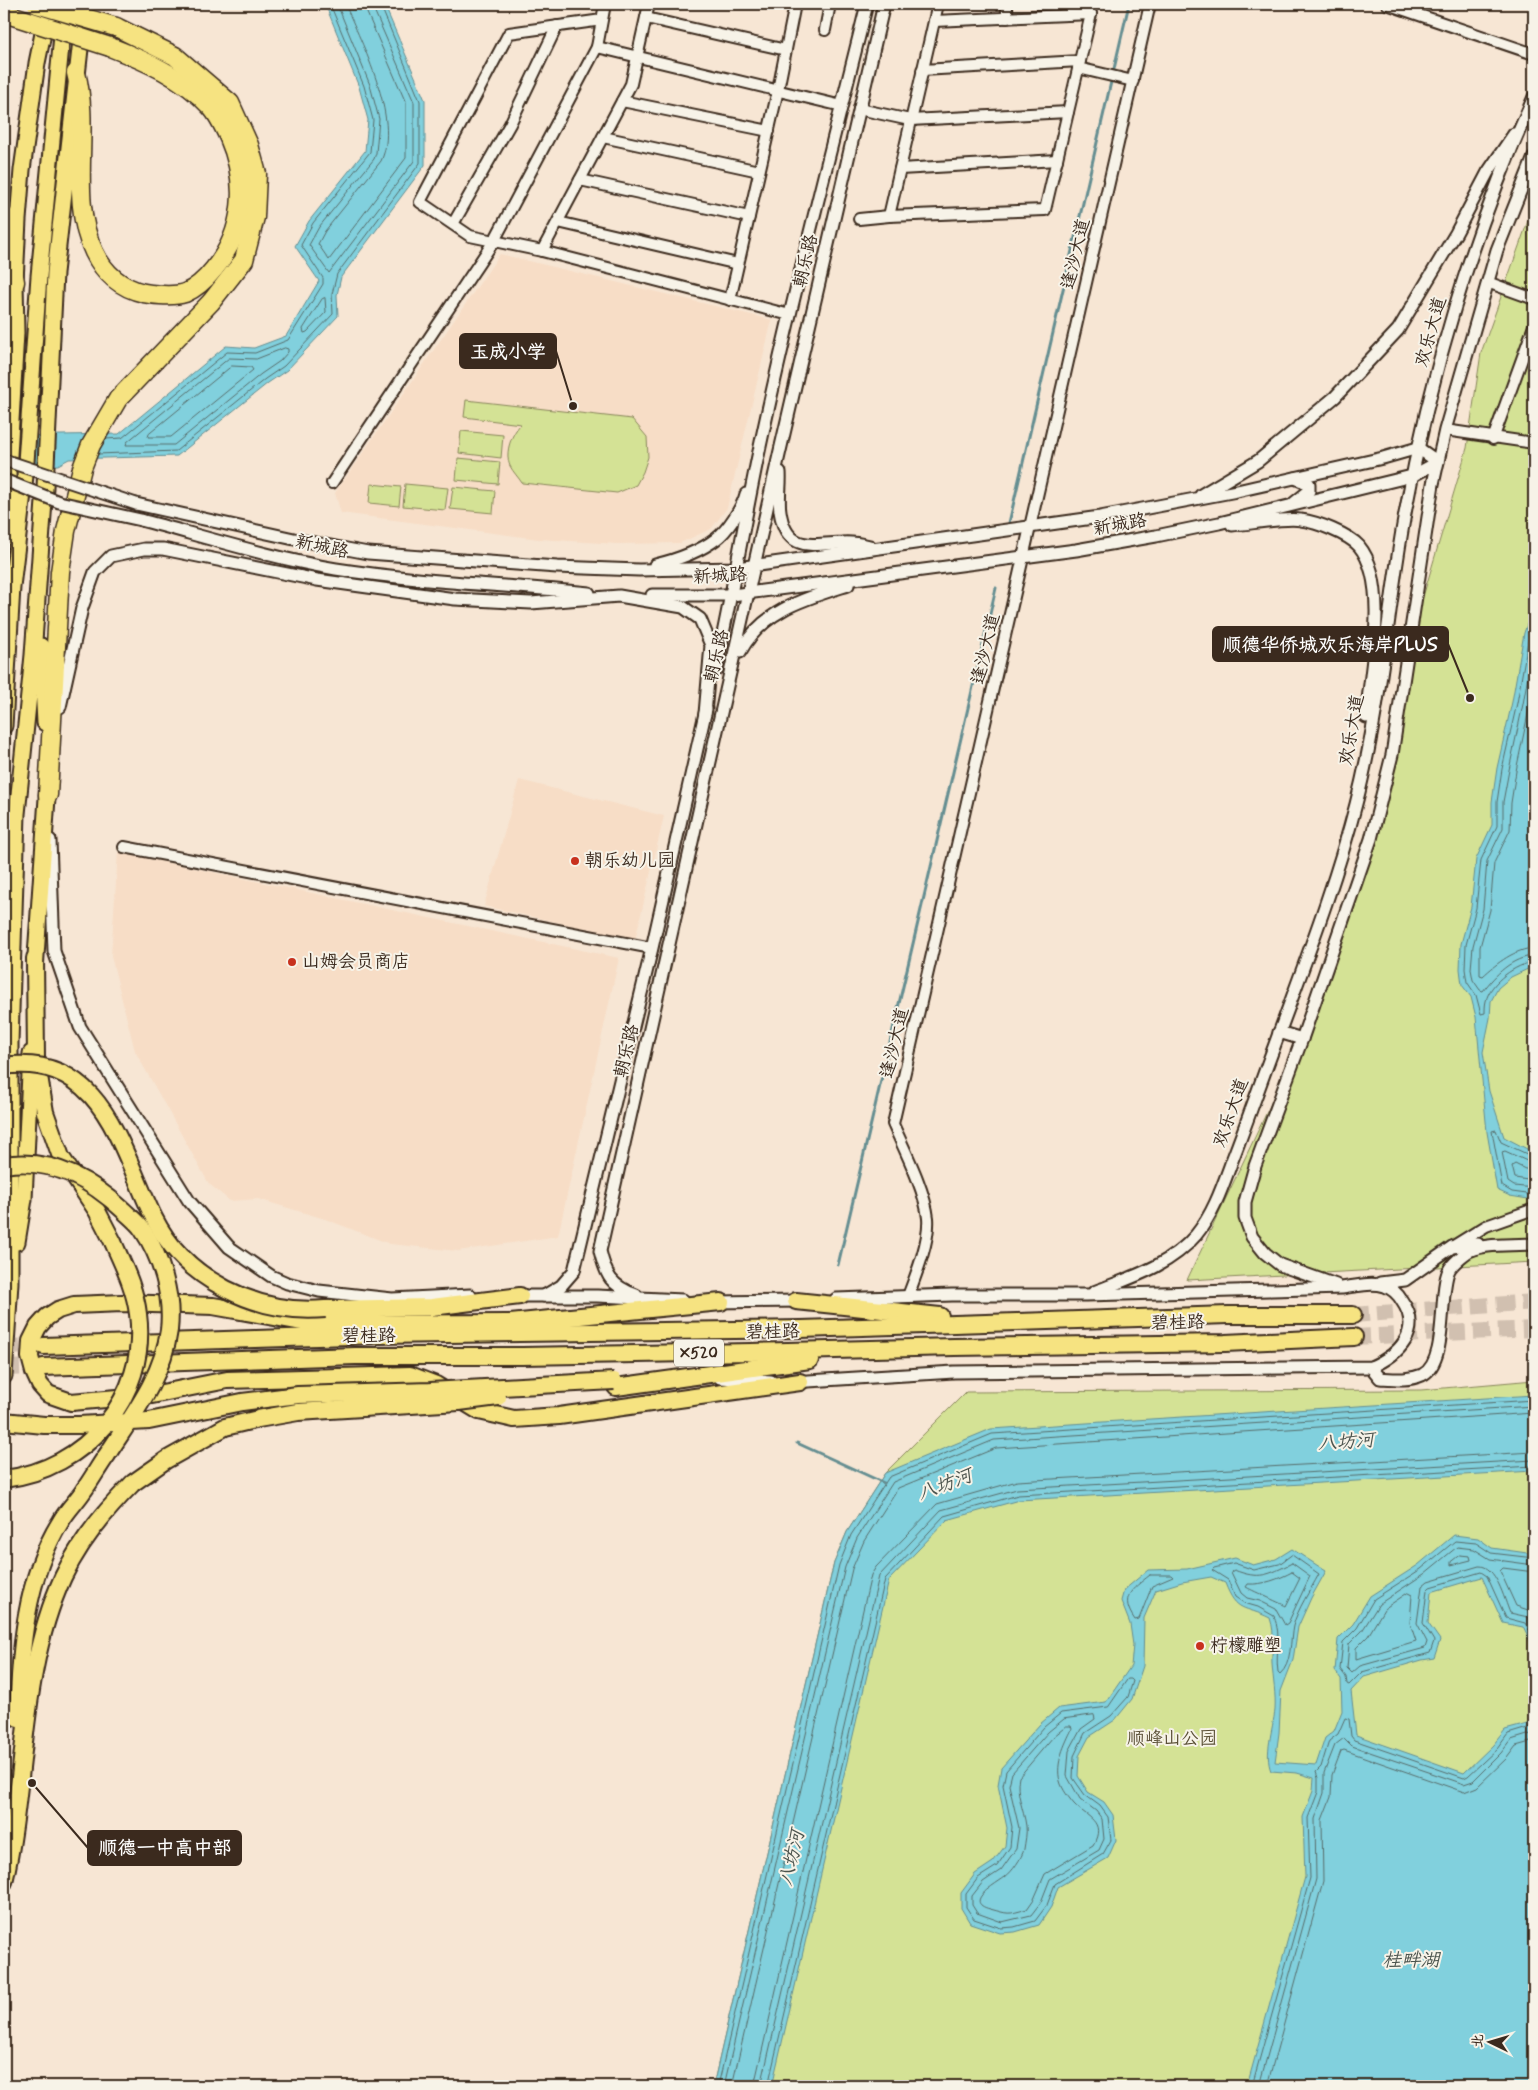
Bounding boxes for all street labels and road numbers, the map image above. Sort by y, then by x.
street label: 逢沙大道 [1056,216,1096,292]
street label: 朝乐路 [788,232,824,290]
street label: 欢乐大道 [1410,294,1452,370]
street label: 新城路 [1091,508,1149,542]
street label: 新城路 [293,530,351,564]
street label: 新城路 [692,563,748,589]
street label: 逢沙大道 [966,611,1006,687]
street label: 朝乐路 [699,627,735,685]
street label: 欢乐大道 [1334,692,1370,768]
street label: 逢沙大道 [875,1005,915,1081]
street label: 朝乐路 [609,1022,645,1080]
street label: 欢乐大道 [1207,1075,1255,1151]
street label: 碧桂路 [1151,1311,1205,1335]
street label: 碧桂路 [746,1320,800,1344]
street label: 碧桂路 [342,1324,396,1348]
road number: X520 [674,1340,724,1366]

